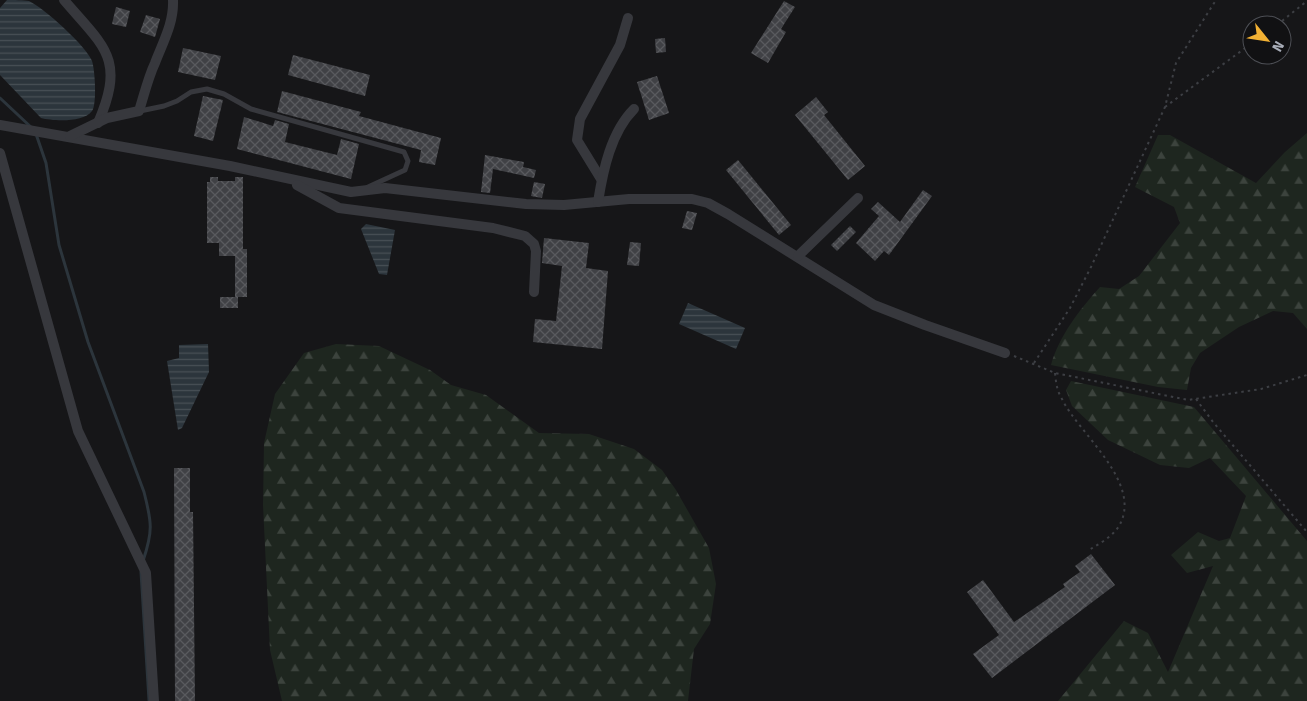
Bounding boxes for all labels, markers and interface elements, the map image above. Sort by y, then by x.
north arrow [1242,15,1292,65]
text: N [1268,38,1288,55]

